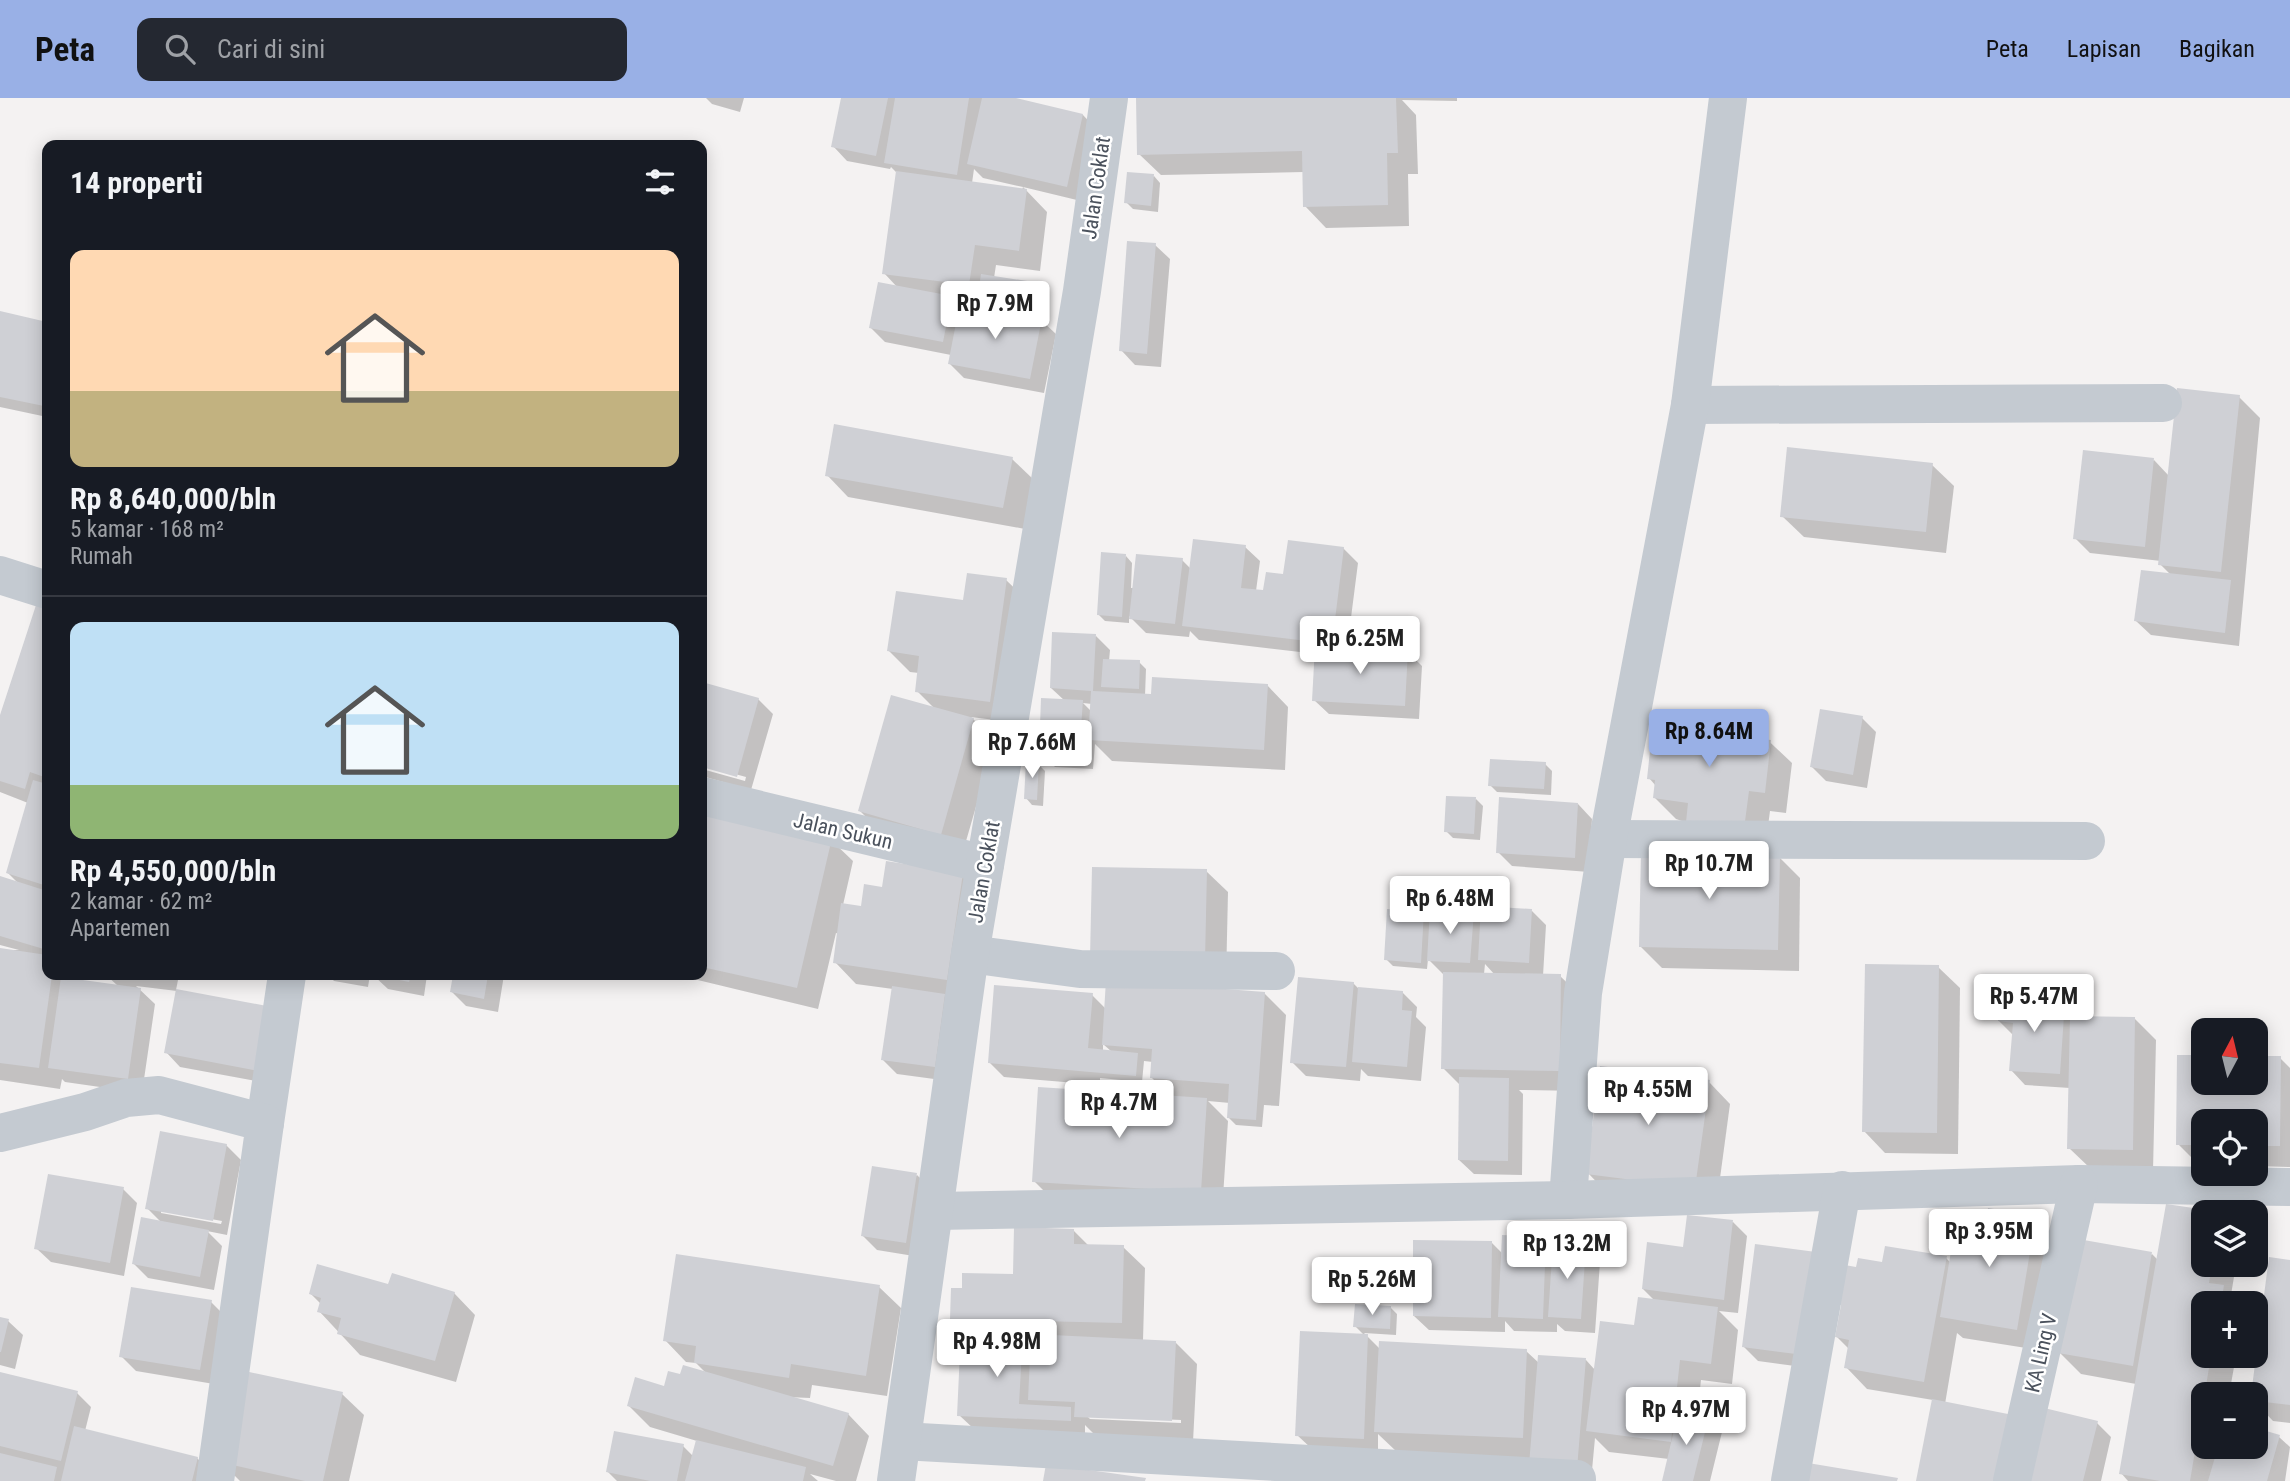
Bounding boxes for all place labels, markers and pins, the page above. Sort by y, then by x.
pin: Rp 7.9M [930,282,1060,341]
pin: Rp 6.25M [1288,616,1432,676]
pin: Rp 8.64M [1637,710,1781,769]
pin: Rp 7.66M [960,720,1104,780]
pin: Rp 10.7M [1637,842,1781,901]
pin: Rp 6.48M [1378,876,1522,936]
pin: Rp 5.47M [1962,974,2106,1034]
pin: Rp 4.55M [1576,1068,1720,1127]
pin: Rp 4.7M [1054,1080,1184,1140]
pin: Rp 3.95M [1917,1210,2061,1269]
pin: Rp 13.2M [1495,1222,1639,1281]
pin: Rp 5.26M [1300,1258,1444,1317]
pin: Rp 4.98M [925,1320,1069,1379]
pin: Rp 4.97M [1614,1388,1758,1447]

